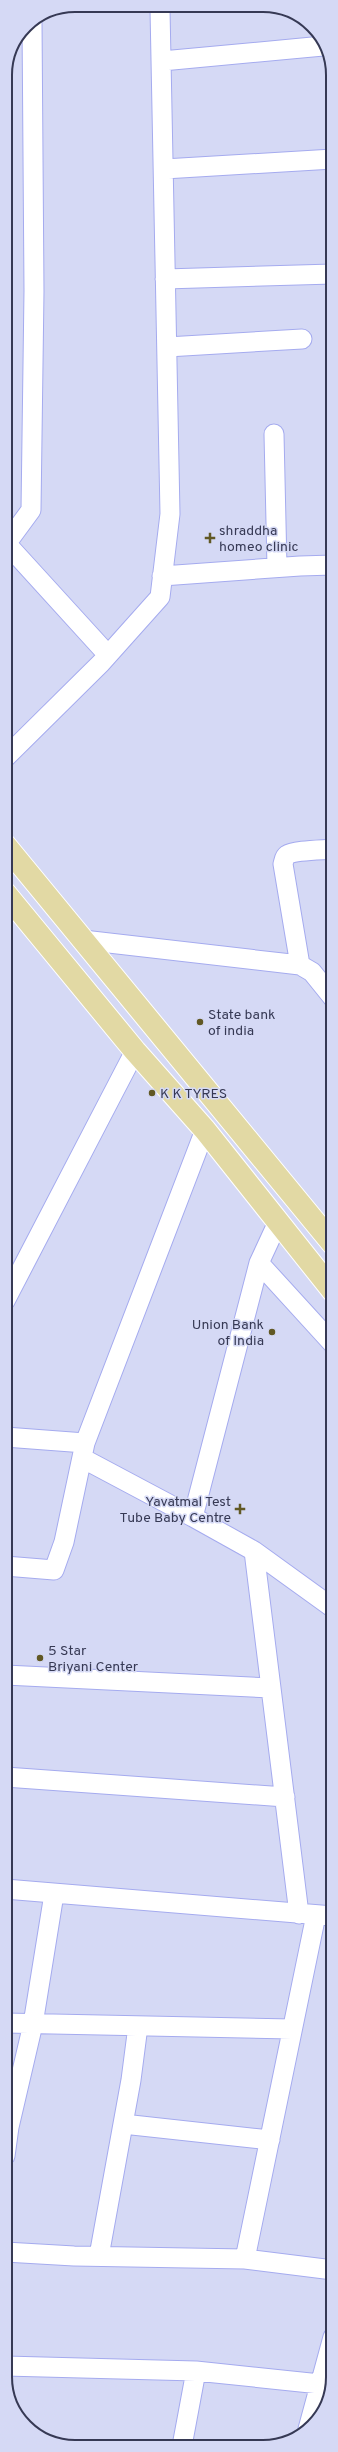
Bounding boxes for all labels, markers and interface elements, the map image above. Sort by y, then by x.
place label: shraddha homeo clinic [219,523,298,556]
marker: shraddha homeo clinic [204,532,216,544]
place label: State bank of india [208,1007,275,1040]
marker: State bank of india [195,1017,205,1027]
place label: K K TYRES [160,1086,227,1103]
marker: K K TYRES [147,1088,157,1098]
place label: Union Bank of India [192,1317,264,1350]
marker: Union Bank of India [267,1327,277,1337]
place label: Yavatmal Test Tube Baby Centre [120,1494,231,1527]
marker: Yavatmal Test Tube Baby Centre [234,1503,246,1515]
place label: 5 Star Briyani Center [48,1643,139,1676]
marker: 5 Star Briyani Center [35,1653,45,1663]

